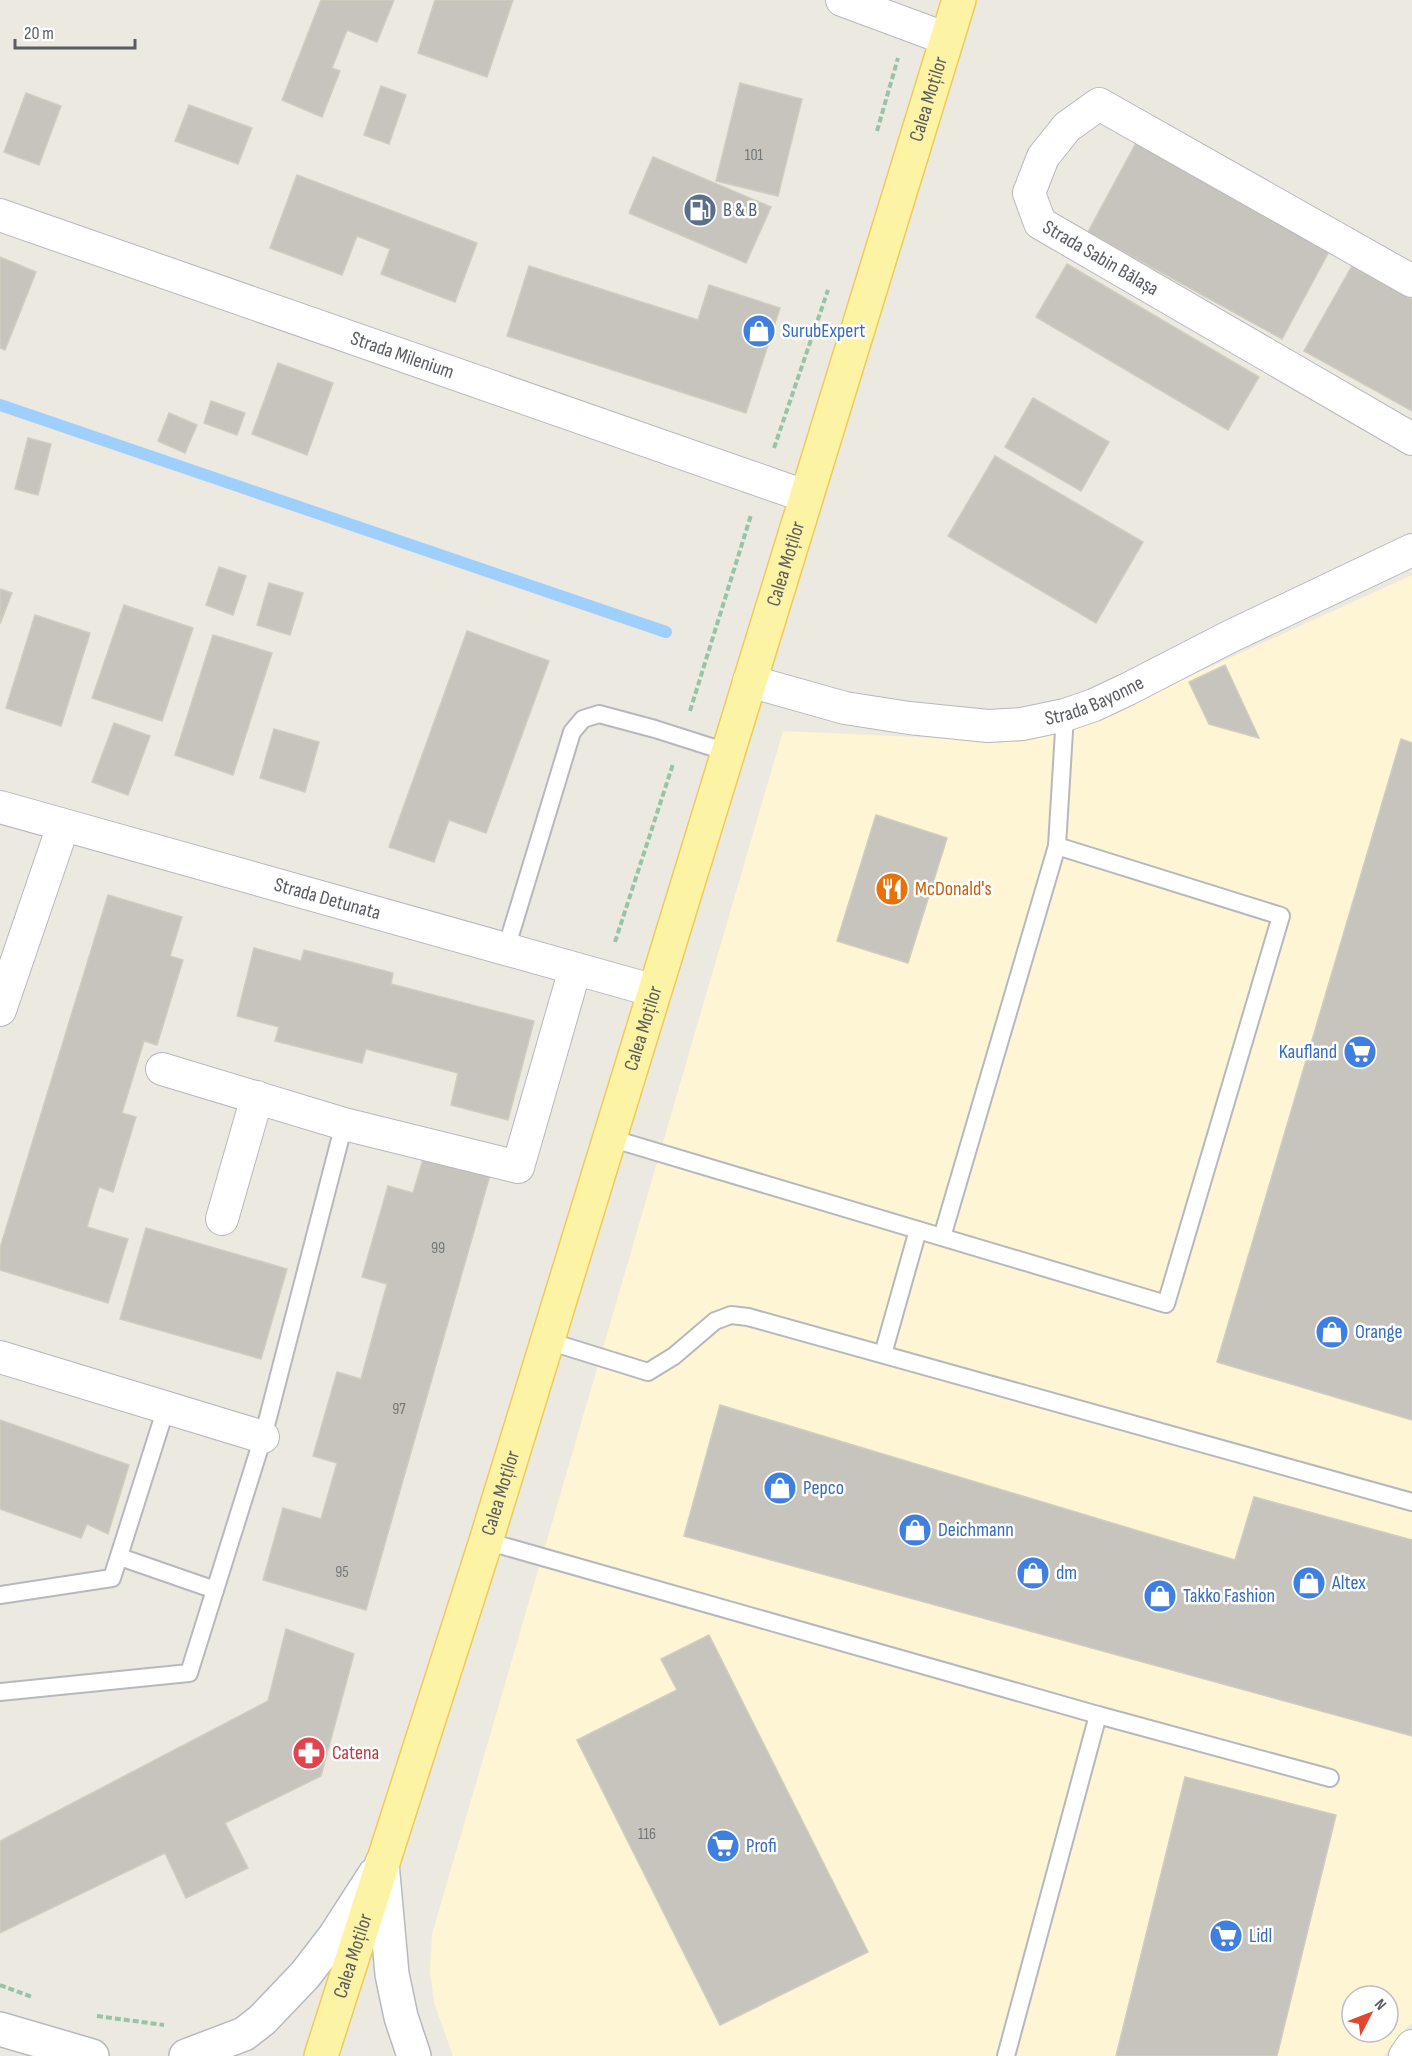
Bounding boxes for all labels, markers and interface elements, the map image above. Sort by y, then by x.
scale bar [15,12,135,50]
text: 20 m [24,23,54,44]
street label: Calea Moților [904,54,953,145]
house number: 101 [745,146,764,165]
fuel station icon: B & B [682,192,718,228]
place label: B & B [723,198,757,222]
street label: Strada Sabin Bălașa [1038,215,1163,301]
shop icon: SurubExpert [741,313,777,349]
place label: SurubExpert [782,319,865,343]
street label: Strada Milenium [347,326,457,385]
street label: Calea Moților [762,518,810,609]
street label: Strada Bayonne [1043,671,1148,731]
restaurant icon: McDonald's [874,871,910,907]
street label: Strada Detunata [271,873,383,925]
place label: McDonald's [915,877,992,901]
street label: Calea Moților [619,983,668,1074]
supermarket icon: Kaufland [1342,1034,1378,1070]
place label: Kaufland [1279,1040,1337,1064]
house number: 99 [431,1239,445,1258]
shop icon: Orange [1314,1314,1350,1350]
place label: Orange [1355,1320,1402,1344]
house number: 97 [392,1400,406,1419]
street label: Calea Moților [476,1447,525,1538]
shop icon: Pepco [762,1470,798,1506]
place label: Pepco [803,1476,844,1500]
shop icon: Deichmann [897,1512,933,1548]
place label: Deichmann [938,1518,1014,1542]
shop icon: dm [1015,1555,1051,1591]
place label: dm [1056,1561,1077,1585]
house number: 95 [335,1563,349,1582]
shop icon: Altex [1291,1565,1327,1601]
place label: Altex [1331,1571,1366,1595]
shop icon: Takko Fashion [1142,1578,1178,1614]
place label: Takko Fashion [1183,1584,1275,1608]
pharmacy icon: Catena [291,1735,327,1771]
place label: Catena [332,1741,379,1765]
house number: 116 [638,1825,656,1844]
supermarket icon: Profi [705,1828,741,1864]
place label: Profi [746,1834,777,1858]
street label: Calea Moților [328,1910,378,2001]
supermarket icon: Lidl [1208,1918,1244,1954]
place label: Lidl [1249,1924,1272,1948]
north arrow [1340,1984,1400,2044]
text: N [1370,1995,1390,2014]

